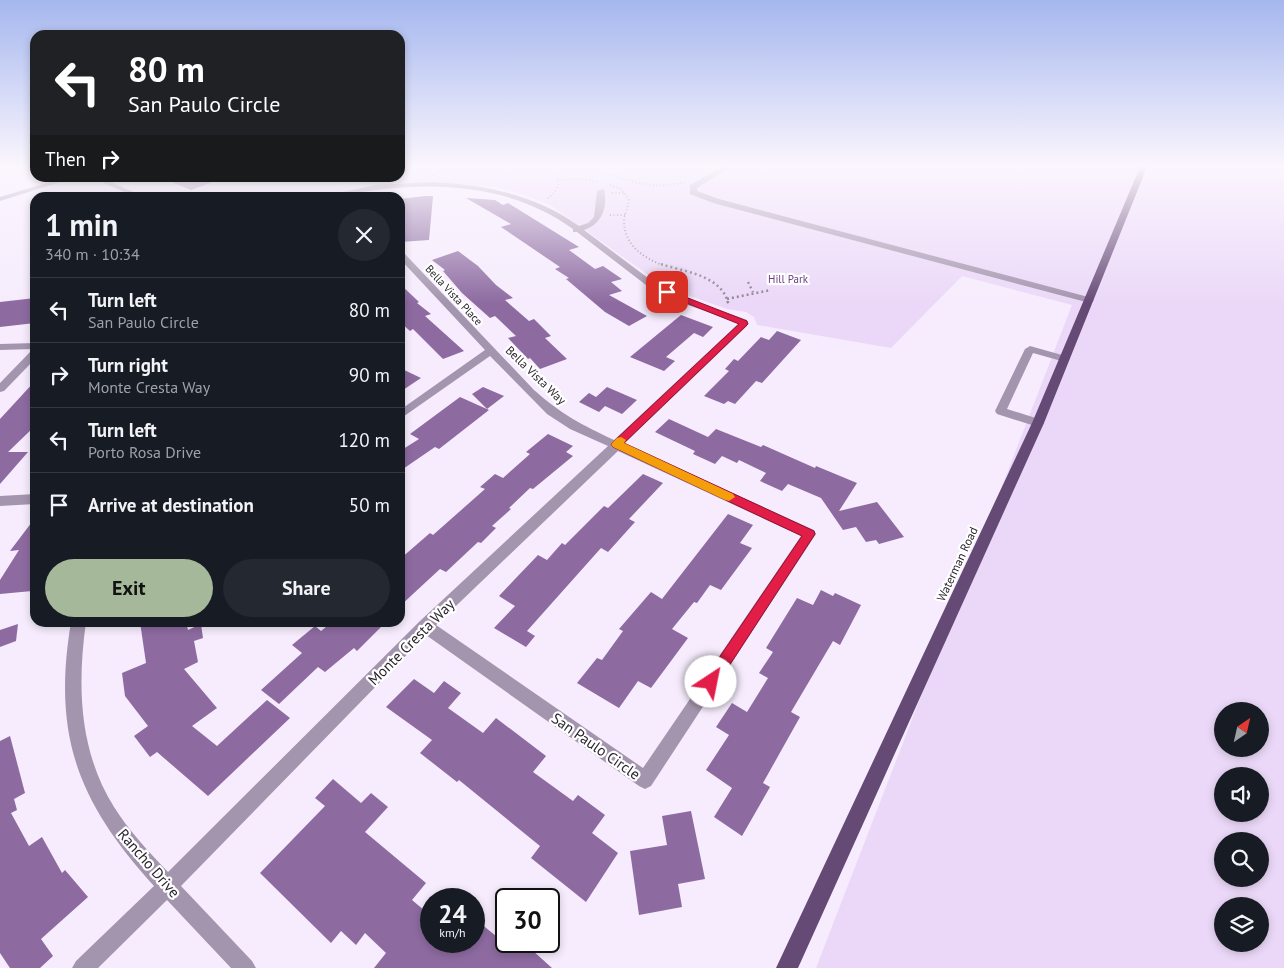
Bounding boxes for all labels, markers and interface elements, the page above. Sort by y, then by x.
text: 80 m [128,46,205,92]
icon: left [45,50,110,115]
text: San Paulo Circle [128,90,280,118]
icon: right [96,145,124,173]
text: Then [45,147,86,171]
text: 1 min [45,205,118,244]
button: close [338,209,390,261]
text: 340 m · 10:34 [45,244,140,264]
street label: Bella Vista Place [422,262,486,328]
pin [646,271,688,313]
park label: Hill Park [768,272,809,286]
icon: arrive [653,278,681,306]
text: Turn left [88,288,157,312]
icon: left [45,296,73,324]
text: 80 m [349,298,390,322]
text: San Paulo Circle [88,312,199,332]
street label: Bella Vista Way [503,343,570,408]
text: Turn right [88,353,168,377]
icon: right [45,361,73,389]
text: 90 m [349,363,390,387]
text: Monte Cresta Way [88,377,210,397]
text: Turn left [88,418,157,442]
icon: left [45,426,73,454]
text: 120 m [338,428,390,452]
text: Porto Rosa Drive [88,442,201,462]
icon: arrive [45,491,73,519]
text: Arrive at destination [88,493,254,517]
text: 50 m [349,493,390,517]
street label: Waterman Road [933,524,981,604]
button: Exit [45,559,213,617]
button: Share [223,559,390,617]
street label: Monte Cresta Way [364,595,458,689]
position arrow [684,655,736,707]
north arrow [1214,702,1269,758]
map controls [1214,702,1269,952]
street label: San Paulo Circle [548,708,644,784]
button: sound [1214,767,1269,822]
street label: Rancho Drive [114,825,184,901]
button: search [1214,832,1269,887]
speed limit sign: 30 [495,888,560,953]
button: layers [1214,897,1269,952]
text: 24 [438,898,467,930]
text: km/h [439,925,466,940]

